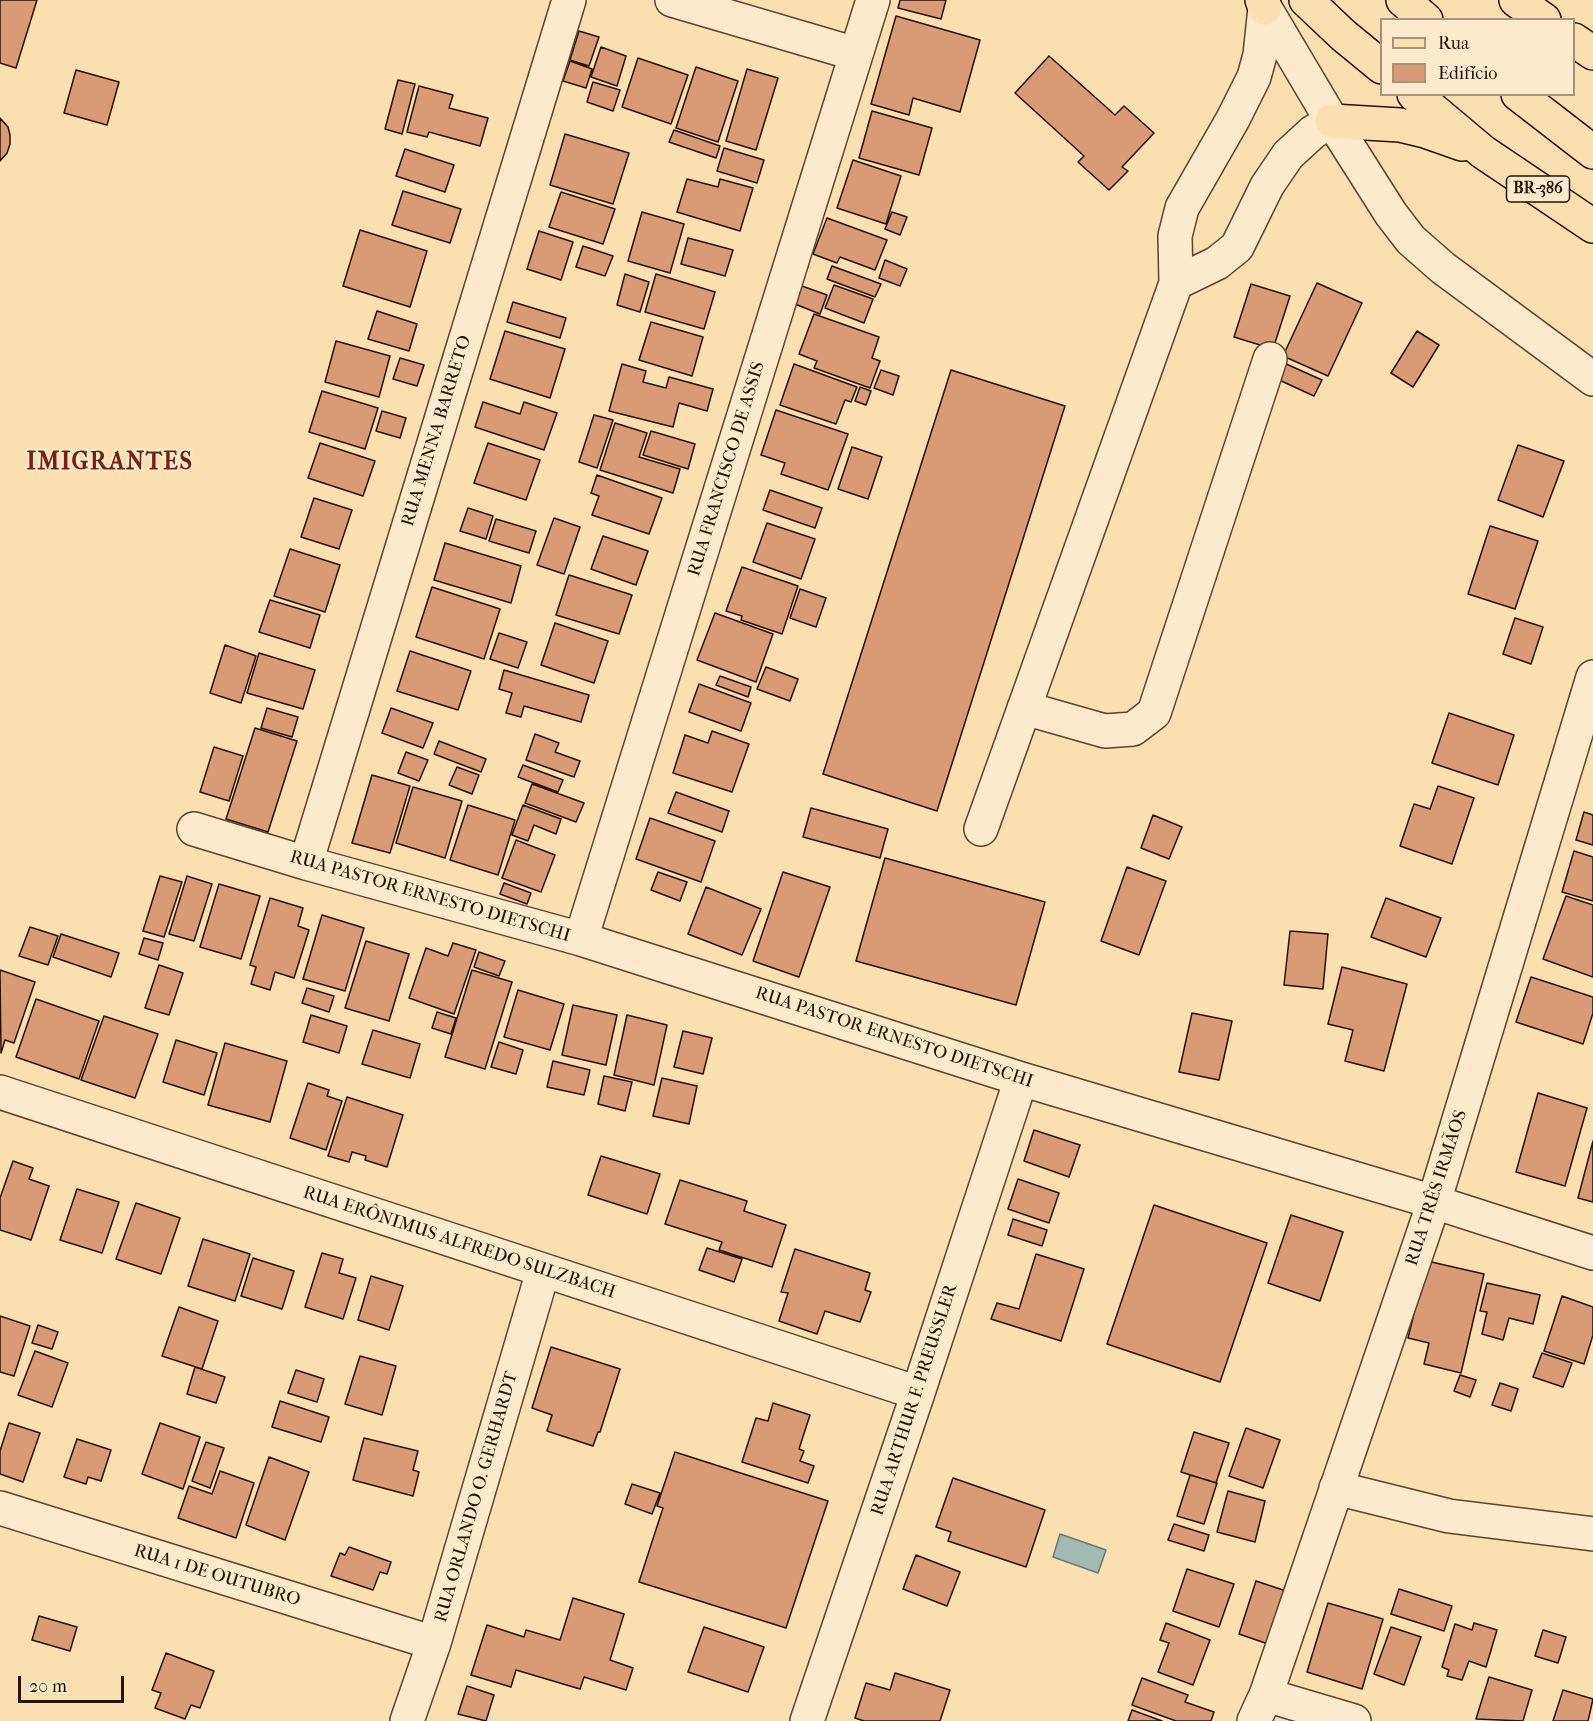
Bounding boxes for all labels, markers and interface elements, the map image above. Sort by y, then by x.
legend [1380,18,1575,96]
text: Rua [1438,33,1469,54]
text: Edifício [1438,63,1497,84]
road number: BR-386 [1506,176,1570,202]
street label: RUA MENNA BARRETO [398,333,476,529]
street label: RUA FRANCISCO DE ASSIS [684,359,770,579]
district label: IMIGRANTES [27,449,193,477]
street label: RUA PASTOR ERNESTO DIETSCHI [287,847,573,947]
street label: RUA PASTOR ERNESTO DIETSCHI [752,983,1036,1093]
street label: RUA TRÊS IRMÃOS [1402,1107,1472,1269]
street label: RUA ERÔNIMUS ALFREDO SULZBACH [300,1182,618,1304]
street label: RUA ARTHUR F. PREUSSLER [867,1282,963,1518]
street label: RUA ORLANDO O. GERHARDT [431,1369,523,1625]
street label: RUA 1 DE OUTUBRO [131,1540,303,1612]
scale bar [21,1664,128,1702]
text: 20 m [29,1676,67,1697]

